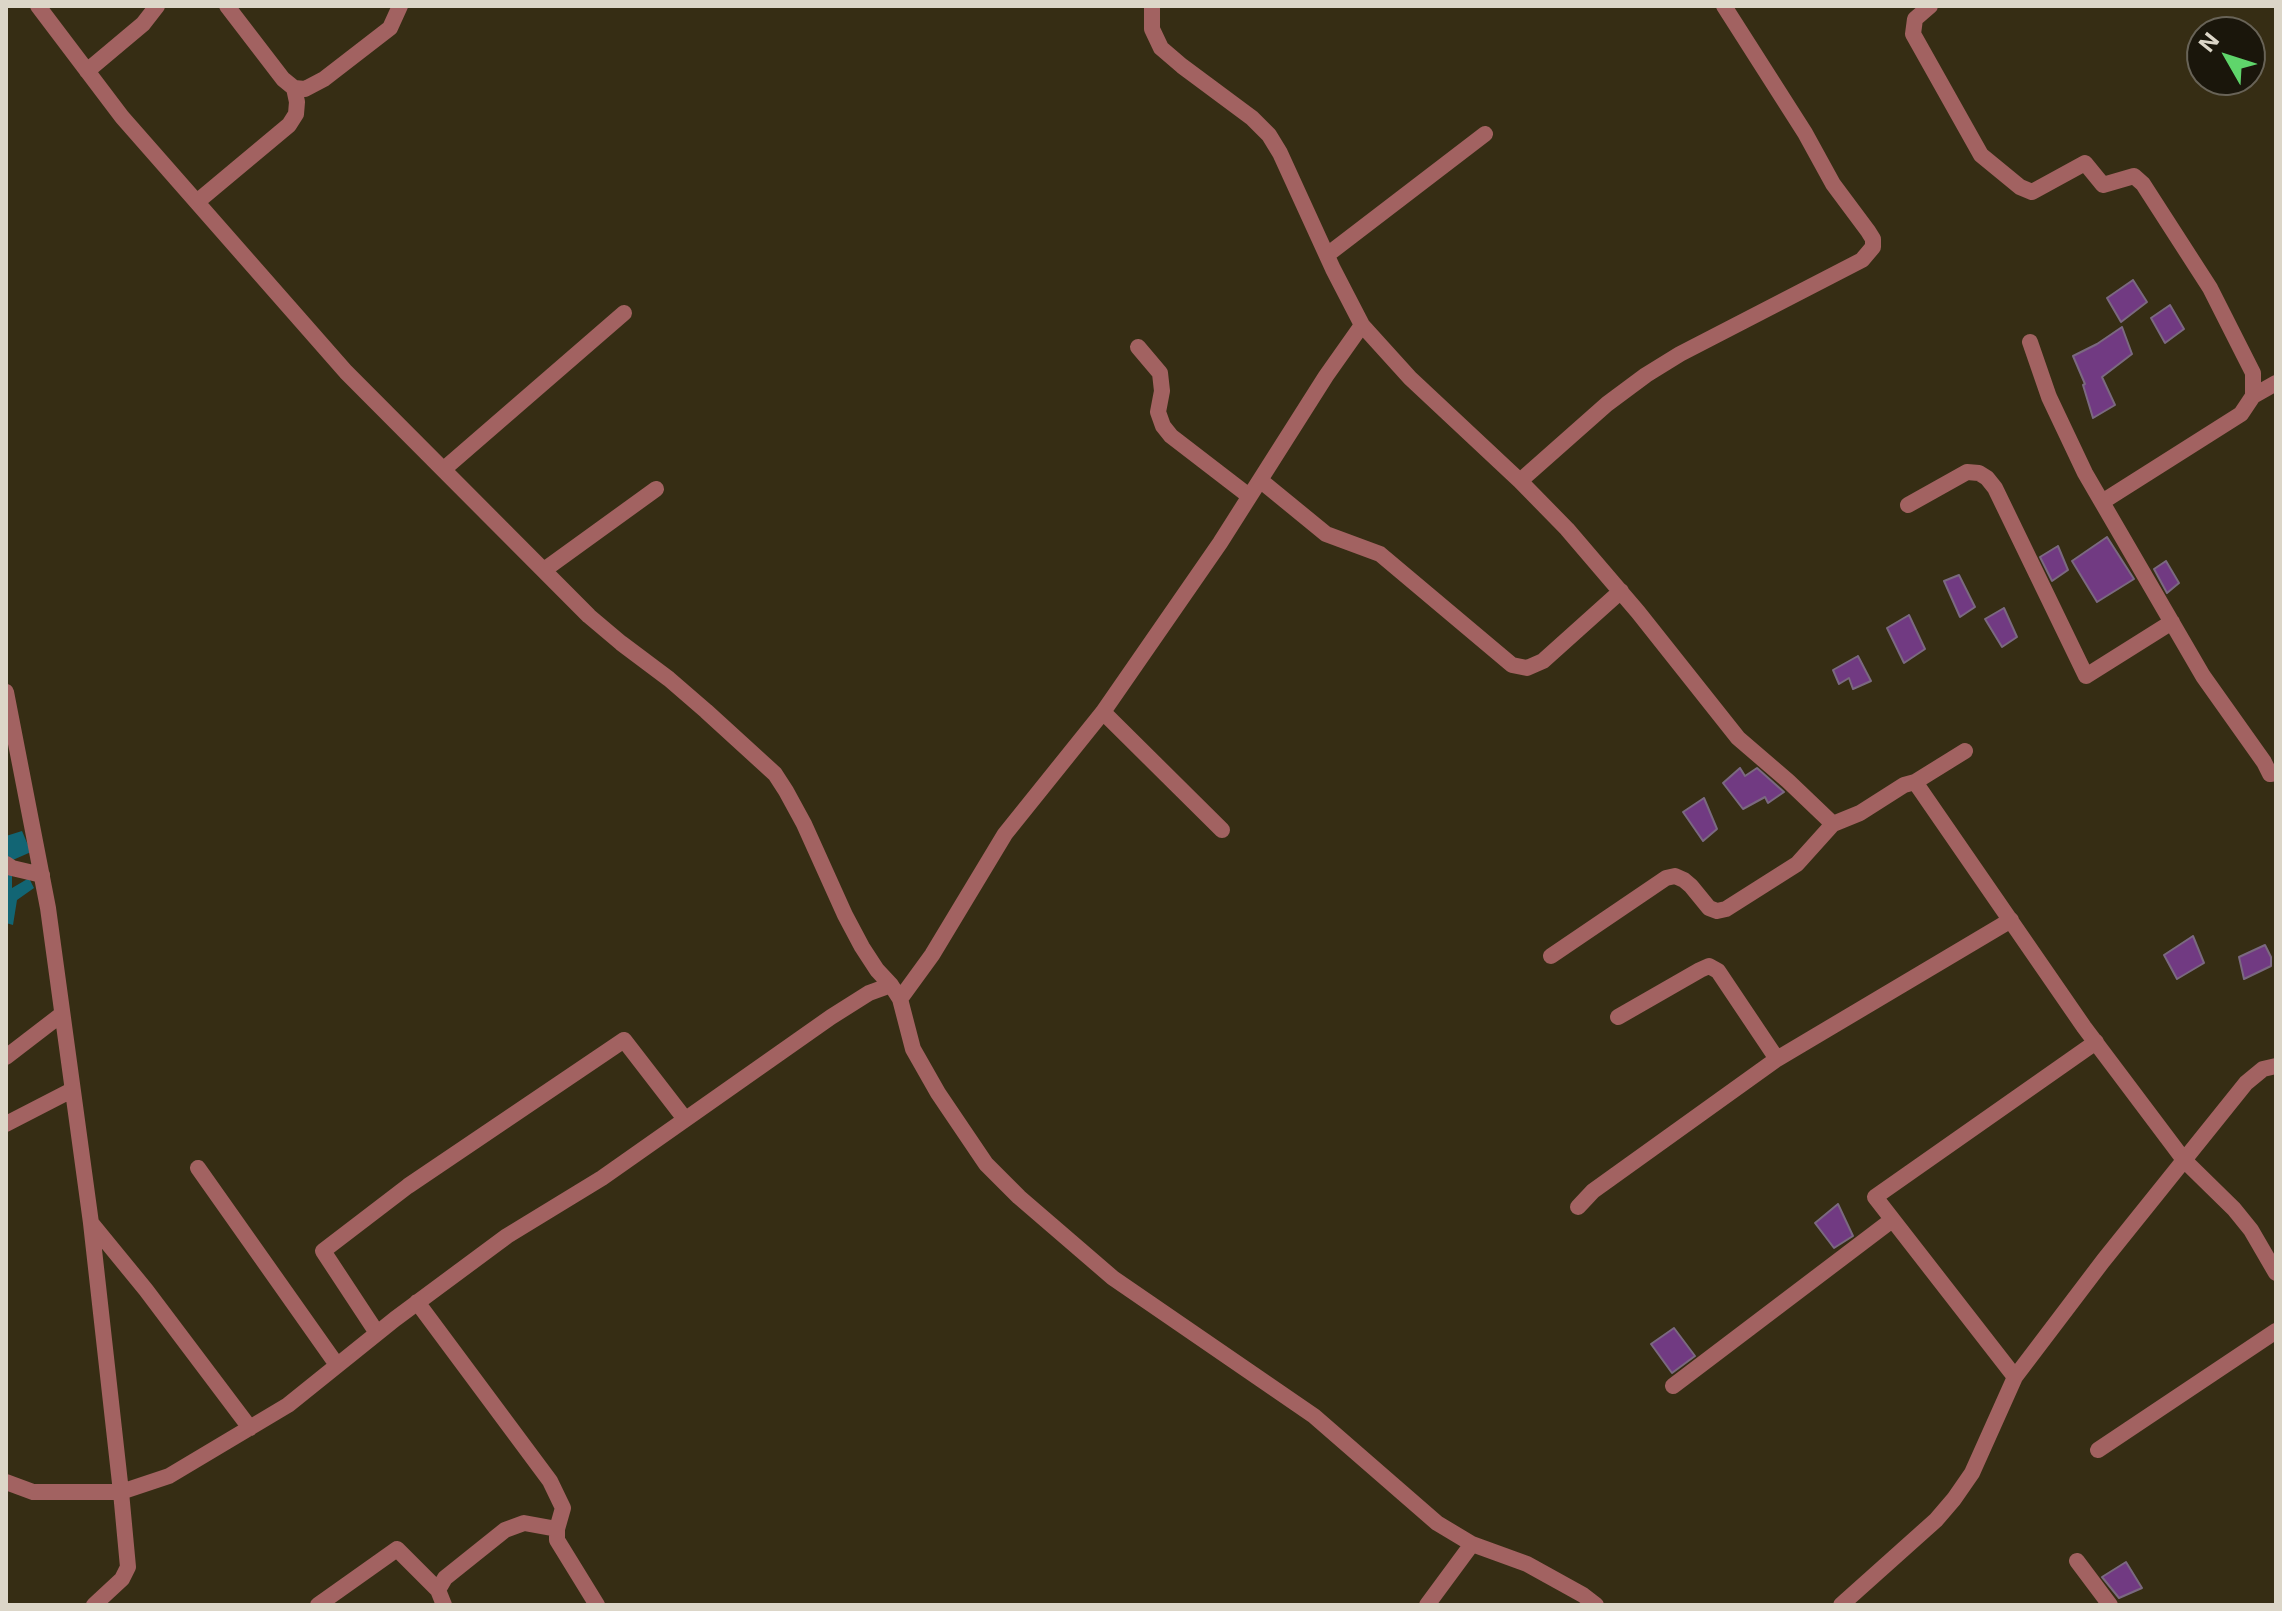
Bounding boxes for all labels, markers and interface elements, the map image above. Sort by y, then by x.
north arrow [2186,16,2266,96]
text: N [2194,27,2224,57]

